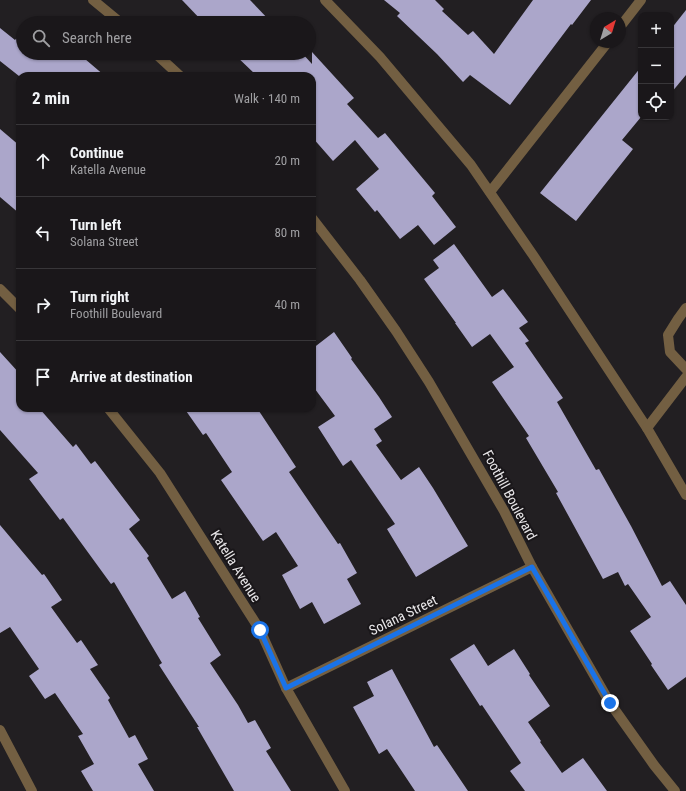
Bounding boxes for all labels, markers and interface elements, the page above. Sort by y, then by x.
north arrow [590,12,626,48]
map controls [638,12,674,120]
button: + [638,12,674,48]
search box [16,16,316,60]
icon: search [30,27,52,49]
text: Search here [62,29,132,47]
button: − [638,48,674,84]
button: locate [638,84,674,120]
text: 2 min [32,88,70,108]
text: Walk · 140 m [234,91,300,106]
text: Continue [70,144,124,162]
icon: ahead [32,150,54,172]
text: 20 m [274,153,300,168]
text: Katella Avenue [70,162,146,177]
text: Turn left [70,216,121,234]
icon: left [32,222,54,244]
text: 80 m [274,225,300,240]
text: Solana Street [70,234,138,249]
text: Turn right [70,288,129,306]
icon: right [32,294,54,316]
text: 40 m [274,297,300,312]
text: Foothill Boulevard [70,306,162,321]
icon: arrive [32,366,54,388]
text: Arrive at destination [70,368,193,386]
street label: Foothill Boulevard [480,447,540,543]
street label: Katella Avenue [208,527,265,605]
street label: Solana Street [366,592,440,638]
route start [251,621,269,639]
route end [601,694,619,712]

